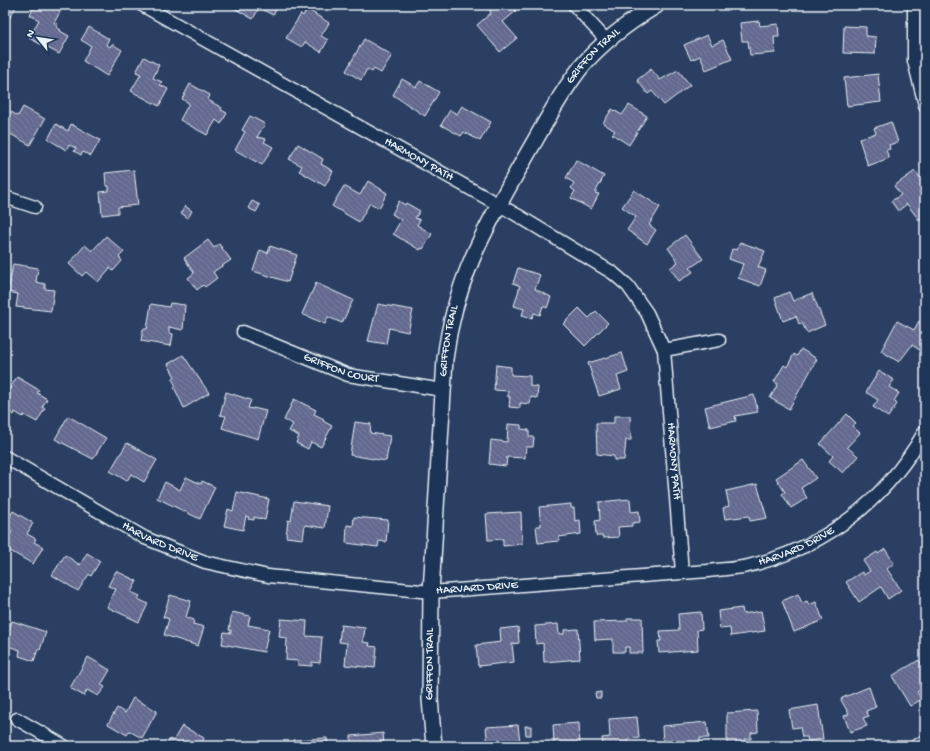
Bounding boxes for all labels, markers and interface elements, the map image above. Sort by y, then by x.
north arrow [18,18,58,58]
street label: GRIFFON TRAIL [564,25,624,87]
text: N [24,28,38,40]
street label: HARMONY PATH [381,135,456,185]
street label: GRIFFON TRAIL [437,303,462,377]
street label: GRIFFON COURT [301,350,381,387]
street label: HARMONY PATH [663,422,683,500]
street label: HARVARD DRIVE [119,519,200,566]
street label: HARVARD DRIVE [757,524,838,570]
street label: HARVARD DRIVE [436,578,519,599]
street label: GRIFFON TRAIL [423,627,438,700]

